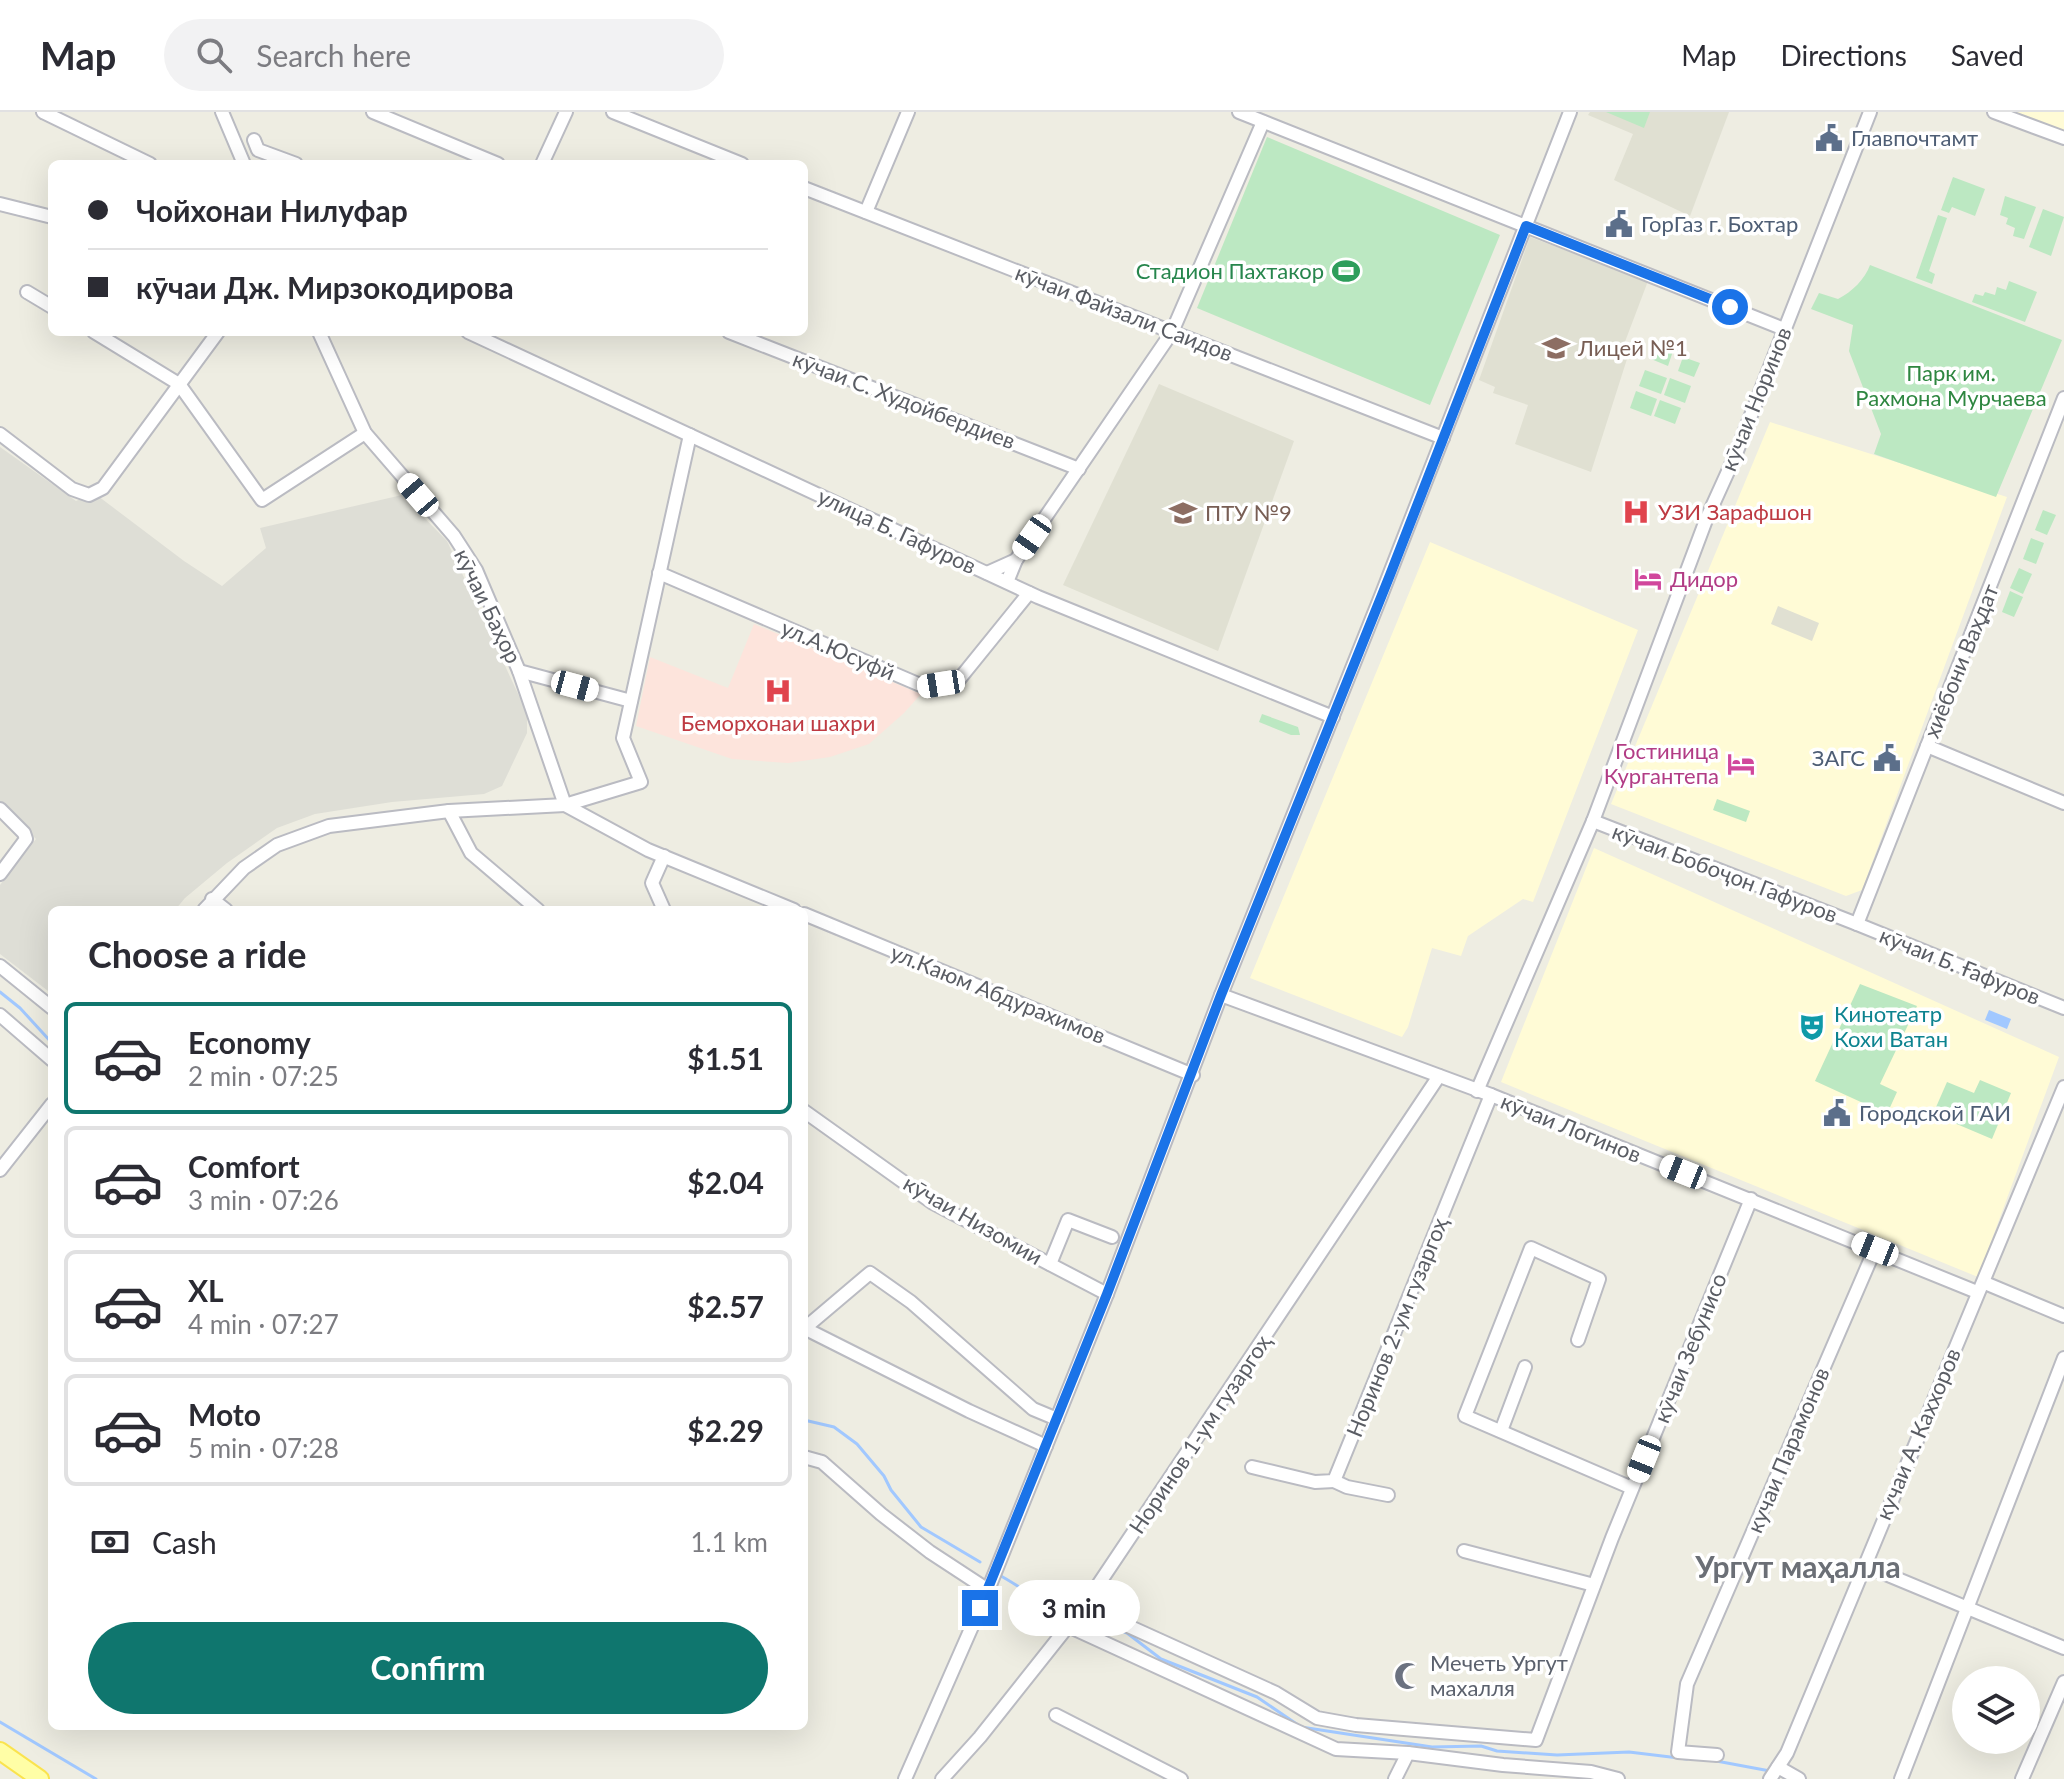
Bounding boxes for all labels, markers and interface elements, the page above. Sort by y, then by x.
search box [164,19,724,91]
text: Map [40,32,116,78]
icon: search [192,33,236,77]
text: Search here [256,37,411,73]
text: Map [1681,38,1736,72]
text: Directions [1780,38,1907,72]
text: Saved [1951,38,2024,72]
public building icon: Главпочтамт [1814,123,1844,153]
place label: Главпочтамт [1851,124,1978,151]
text: Чойхонаи Нилуфар [136,192,408,228]
public building icon: ГорГаз г. Бохтар [1604,209,1634,239]
place label: ГорГаз г. Бохтар [1641,210,1798,237]
sports icon: Стадион Пахтакор [1331,256,1361,286]
place label: Стадион Пахтакор [1136,257,1324,284]
street label: кӯчаи Файзали Саидов [1012,259,1237,367]
text: кӯчаи Дж. Мирзокодирова [136,269,514,305]
route start [1712,289,1748,325]
street label: кӯчаи Норинов [1714,323,1797,475]
school or university icon: Лицей №1 [1541,333,1571,363]
place label: Лицей №1 [1577,334,1688,361]
street label: кӯчаи С. Худойбердиев [789,345,1019,454]
park label: Парк им. Рахмона Мурчаева [1855,359,2047,411]
car [393,469,443,521]
street label: улица Б. Гафуров [814,482,981,579]
hospital icon: УЗИ Зарафшон [1621,497,1651,527]
school or university icon: ПТУ №9 [1168,498,1198,528]
place label: УЗИ Зарафшон [1658,498,1812,525]
place label: ПТУ №9 [1205,499,1292,526]
car [1008,510,1056,564]
street label: кӯчаи Баҳор [449,544,528,667]
hotel icon: Дидор [1633,564,1663,594]
place label: Дидор [1670,565,1738,592]
street label: хиёбони Ваҳдат [1917,580,2004,742]
street label: ул.А.Юсуфй [777,613,899,686]
car [549,668,601,704]
car [915,668,967,700]
hospital icon: Беморхонаи шахри [763,676,793,706]
place label: Беморхонаи шахри [681,709,875,736]
place label: Гостиница Кургантепа [1604,737,1719,789]
public building icon: ЗАГС [1872,743,1902,773]
place label: ЗАГС [1812,744,1865,771]
hotel icon: Гостиница Кургантепа [1726,749,1756,779]
street label: кӯчаи Бобоҷон Гафуров [1609,817,1842,928]
street label: кӯчаи Б. Ғафуров [1876,921,2045,1010]
text: Choose a ride [88,932,307,976]
street label: ул.Каюм Абдурахимов [887,938,1110,1049]
place label: Кинотеатр Кохи Ватан [1834,1000,1948,1052]
theatre icon: Кинотеатр Кохи Ватан [1797,1012,1827,1042]
icon: car [92,1022,164,1094]
text: Economy [188,1024,311,1060]
text: $1.51 [687,1040,764,1076]
text: 2 min · 07:25 [188,1060,339,1092]
street label: кӯчаи Логинов [1497,1087,1645,1168]
public building icon: Городской ГАИ [1822,1098,1852,1128]
place label: Городской ГАИ [1859,1099,2011,1126]
icon: car [92,1146,164,1218]
text: Comfort [188,1148,300,1184]
car [1656,1152,1710,1192]
text: $2.04 [687,1164,764,1200]
street label: кӯчаи Низомии [899,1169,1047,1270]
text: 3 min · 07:26 [188,1184,339,1216]
street label: Норинов 2-ум гузаргоҳ [1340,1213,1453,1441]
car [1848,1229,1902,1269]
street label: кӯчаи Зебунисо [1647,1269,1732,1427]
icon: car [92,1270,164,1342]
text: XL [188,1272,224,1308]
text: $2.57 [687,1288,764,1324]
text: 4 min · 07:27 [188,1308,339,1340]
street label: Норинов 1-ум гузаргоҳ [1123,1329,1276,1539]
street label: кучаи А. Каххоров [1869,1344,1966,1524]
street label: кучаи Парамонов [1741,1363,1835,1537]
icon: car [92,1394,164,1466]
text: Moto [188,1396,261,1432]
text: $2.29 [687,1412,764,1448]
text: 5 min · 07:28 [188,1432,339,1464]
car [1624,1432,1664,1486]
icon: cash [88,1520,132,1564]
text: Cash [152,1524,217,1560]
text: 1.1 km [690,1526,768,1558]
district label: Ургут маҳалла [1694,1548,1901,1584]
callout: 3 min [1008,1580,1140,1636]
route end [962,1590,998,1626]
text: 3 min [1042,1592,1106,1624]
button: Confirm [88,1622,768,1714]
place label: Мечеть Ургут махалля [1430,1649,1568,1701]
mosque icon: Мечеть Ургут махалля [1393,1661,1423,1691]
map controls [1952,1666,2040,1754]
button: layers [1952,1666,2040,1754]

